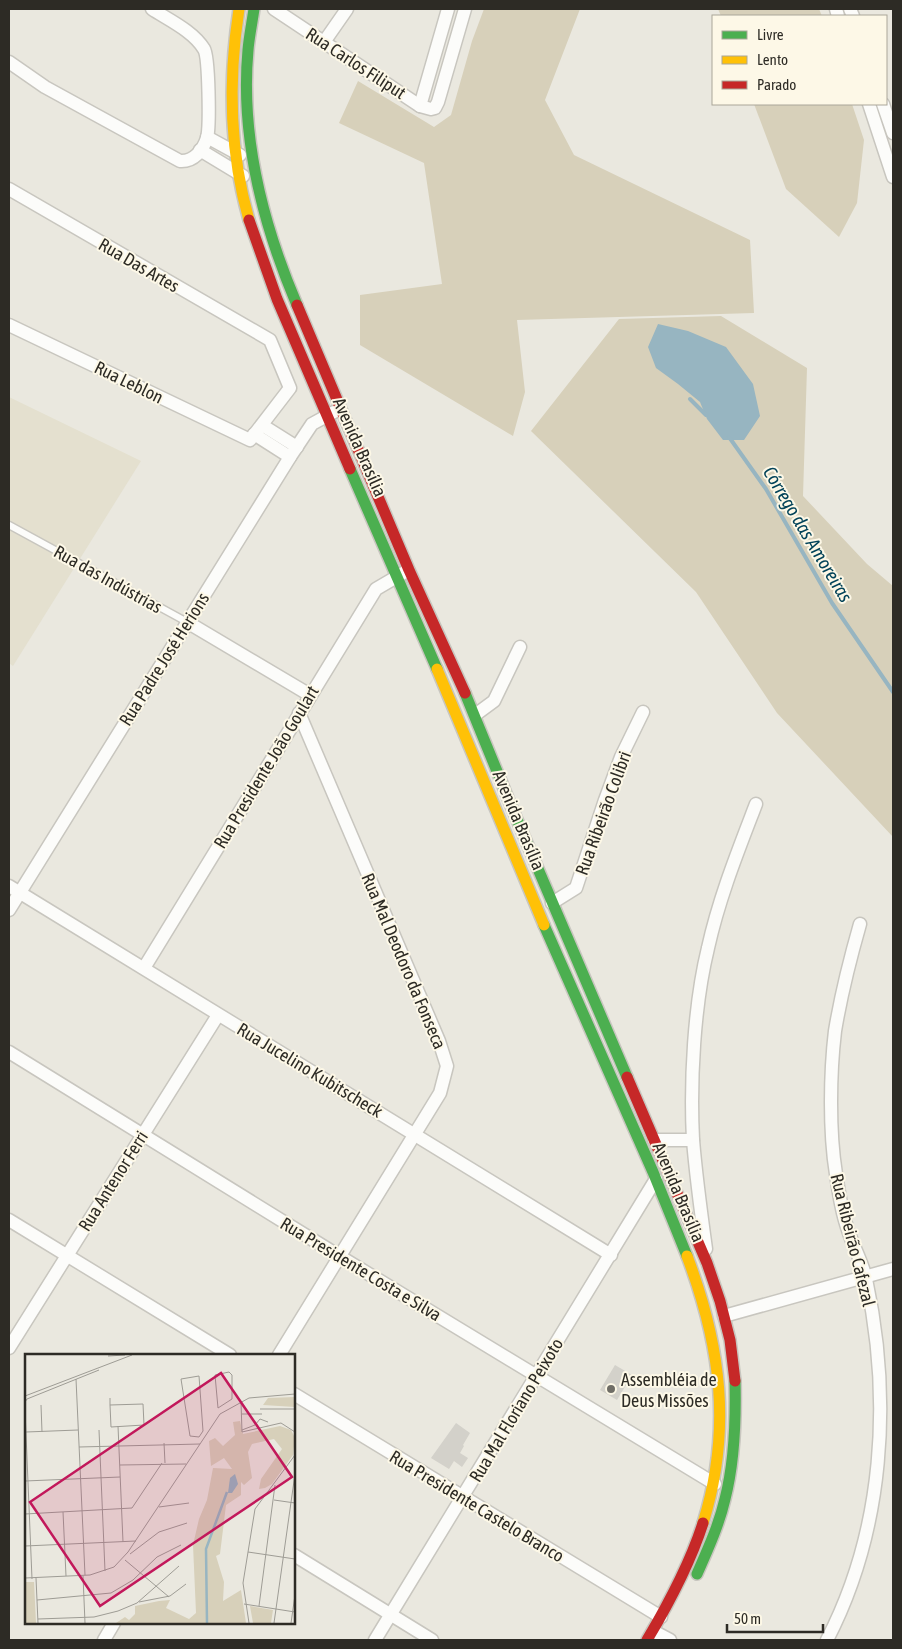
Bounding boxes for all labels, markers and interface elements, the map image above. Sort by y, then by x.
legend [712,15,887,105]
street label: Rua Carlos Filiput [302,23,410,103]
text: Livre [757,26,784,43]
text: Lento [757,51,788,68]
text: Parado [757,76,796,93]
street label: Rua Das Artes [95,234,183,296]
street label: Rua Leblon [91,356,167,408]
street label: Avenida Brasília [329,394,391,500]
water label: Córrego das Amoreiras [759,462,857,606]
street label: Rua das Indústrias [50,541,166,617]
street label: Rua Padre José Herions [115,589,213,729]
street label: Rua Presidente João Goulart [209,682,323,852]
street label: Rua Ribeirão Colibri [571,748,635,878]
street label: Avenida Brasília [489,767,549,873]
street label: Rua Mal Deodoro da Fonseca [357,870,451,1052]
street label: Rua Jucelino Kubitscheck [233,1018,387,1122]
street label: Rua Antenor Ferri [74,1127,152,1235]
street label: Avenida Brasília [649,1139,709,1245]
street label: Rua Ribeirão Cafezal [826,1171,880,1309]
street label: Rua Presidente Costa e Silva [277,1213,445,1325]
street label: Rua Mal Floriano Peixoto [465,1334,567,1486]
inset map [25,1354,295,1624]
place label: Assembléia de Deus Missões [621,1369,717,1411]
marker: Assembléia de Deus Missões [605,1383,617,1395]
street label: Rua Presidente Castelo Branco [386,1446,568,1566]
scale bar [727,1602,823,1634]
text: 50 m [734,1610,761,1627]

